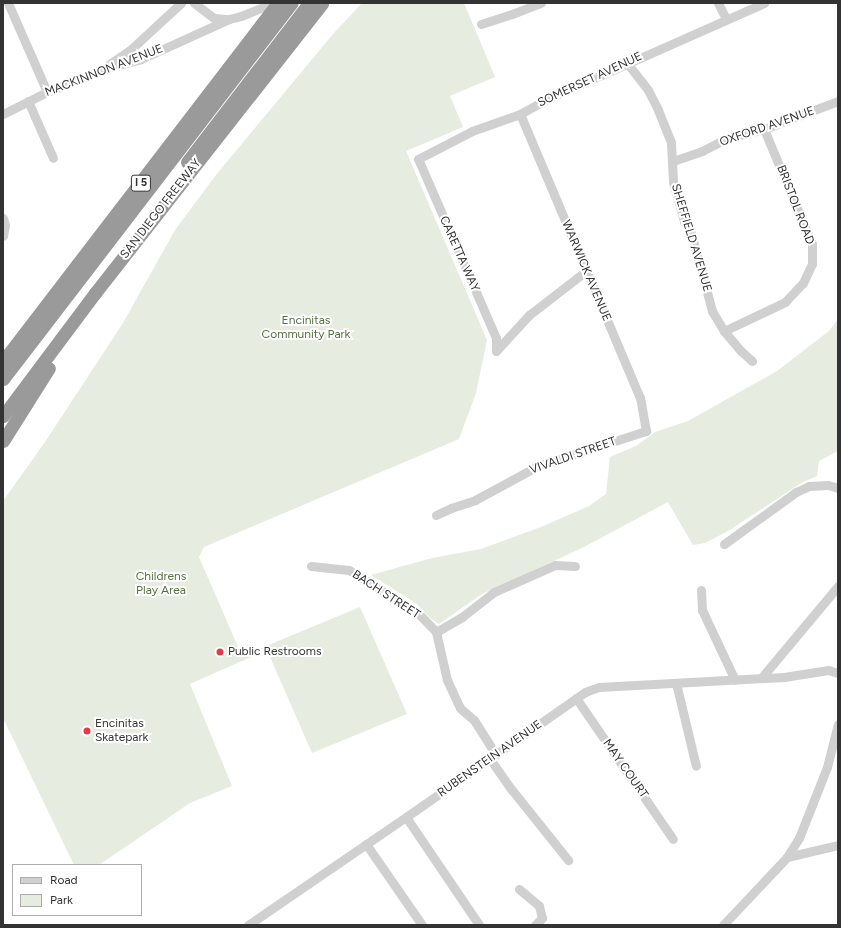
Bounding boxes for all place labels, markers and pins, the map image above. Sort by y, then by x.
place label: Public Restrooms [228,645,321,659]
marker: Public Restrooms [215,647,225,657]
place label: Encinitas Skatepark [95,717,148,745]
marker: Encinitas Skatepark [82,726,92,736]

